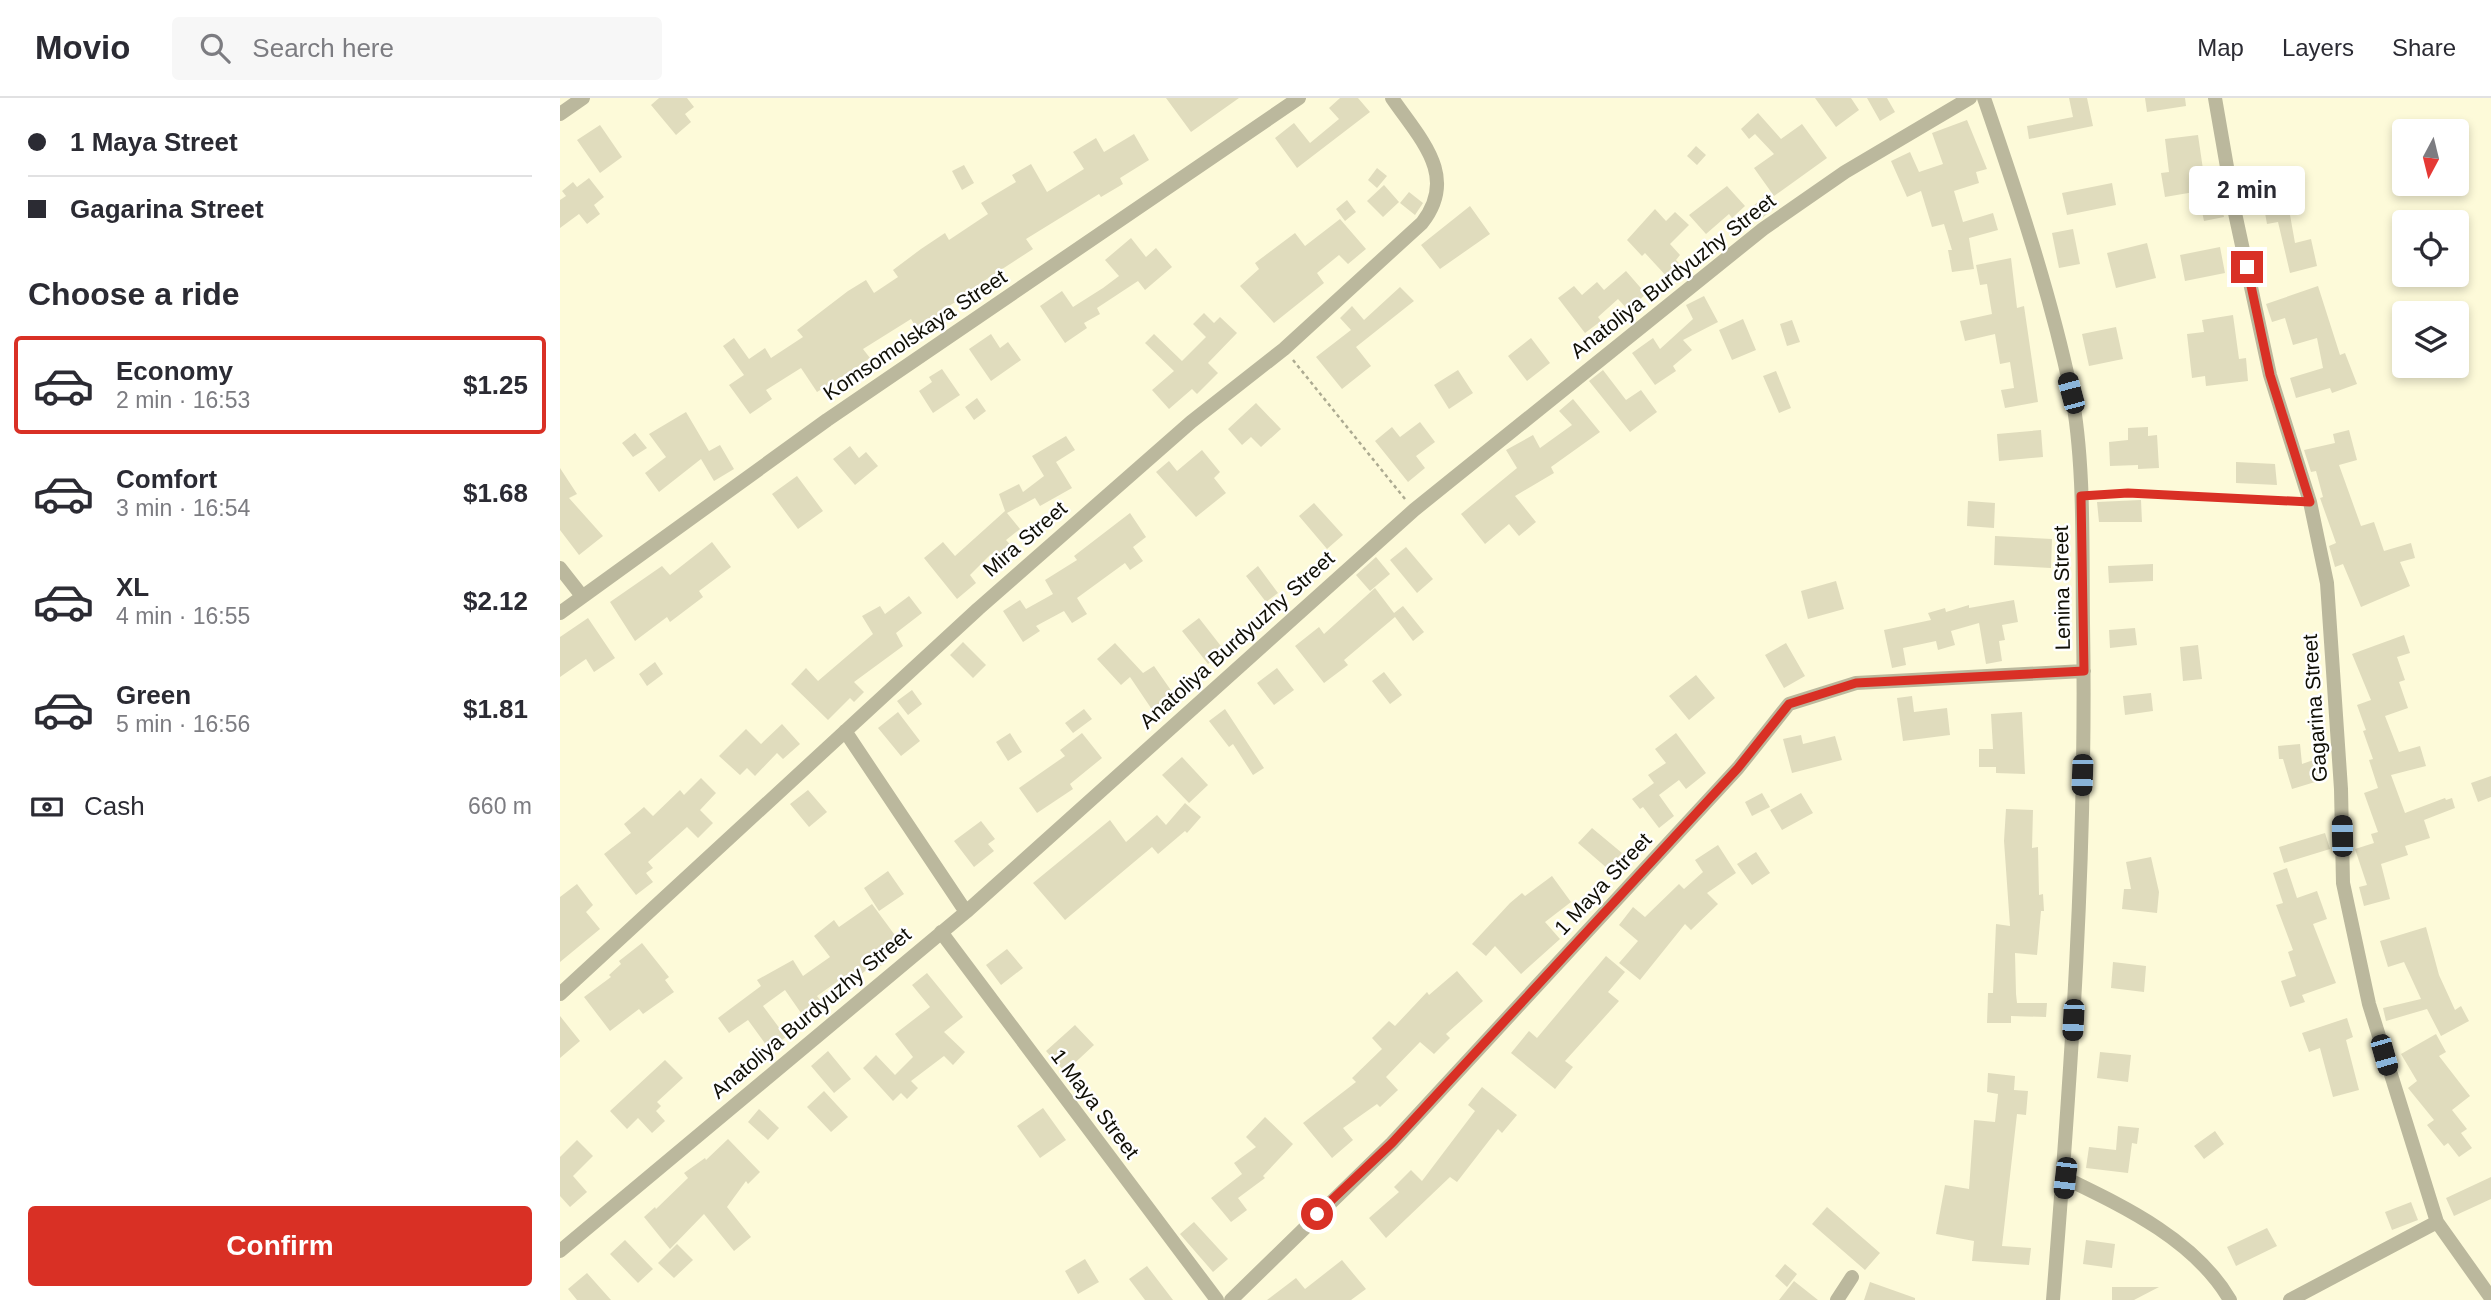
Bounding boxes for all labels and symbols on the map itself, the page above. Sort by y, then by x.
north arrow [2392,119,2469,196]
callout: 2 min [2189,166,2305,214]
street label: Anatoliya Burdyuzhy Street [1566,188,1780,363]
route end [2231,251,2263,283]
street label: Komsomolskaya Street [819,265,1011,404]
car [2056,370,2087,416]
street label: Mira Street [978,496,1071,581]
street label: Lenina Street [2049,525,2074,651]
street label: Anatoliya Burdyuzhy Street [1135,546,1339,733]
street label: Gagarina Street [2298,633,2331,783]
car [2071,754,2094,796]
car [2332,815,2353,857]
street label: 1 Maya Street [1550,828,1656,939]
street label: Anatoliya Burdyuzhy Street [706,922,915,1103]
car [2062,998,2085,1042]
car [2369,1032,2400,1078]
street label: 1 Maya Street [1047,1045,1144,1163]
car [2053,1156,2078,1200]
route start [1301,1198,1333,1230]

